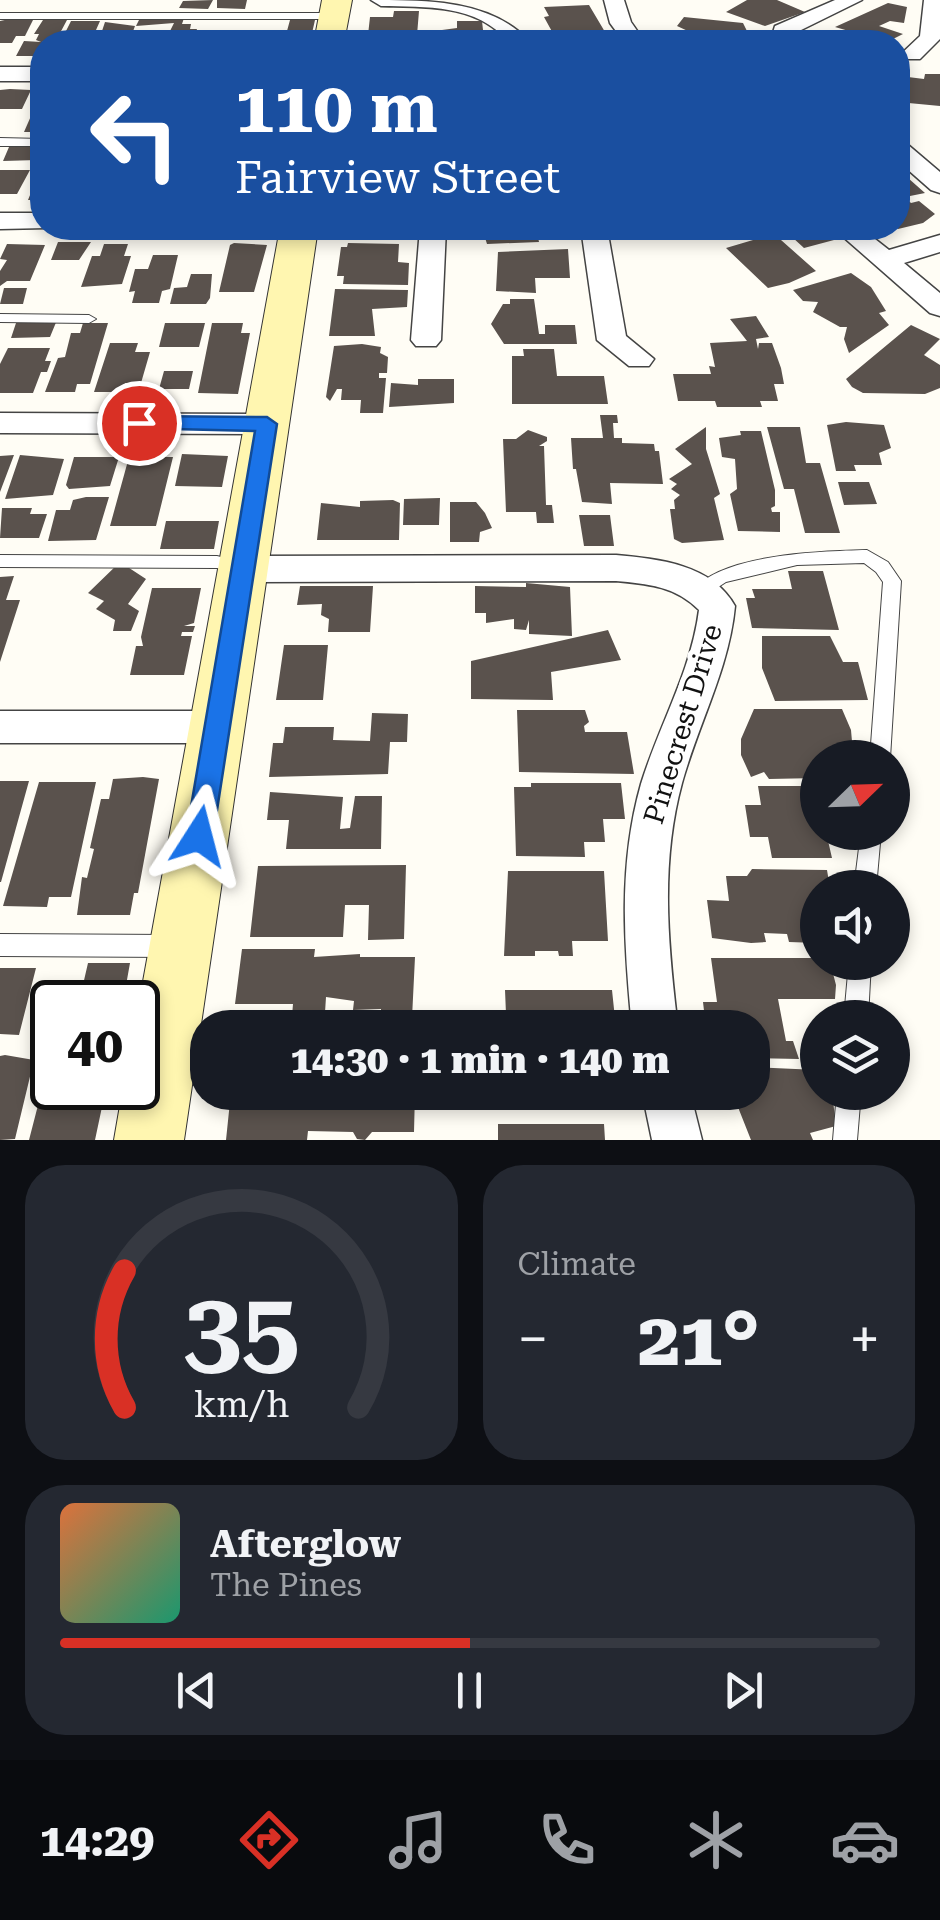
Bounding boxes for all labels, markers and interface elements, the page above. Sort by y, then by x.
text: 110 m [235,67,438,149]
icon: left [70,70,200,200]
text: Fairview Street [235,151,560,204]
pin [97,381,182,466]
icon: arrive [112,396,167,451]
street label: Pinecrest Drive [637,620,729,828]
north arrow [800,740,910,850]
map controls [800,740,910,1110]
position arrow [147,784,251,888]
button: sound [800,870,910,980]
speed limit sign: 40 [30,980,160,1110]
button: layers [800,1000,910,1110]
text: 14:30 · 1 min · 140 m [290,1038,670,1082]
text: Climate [518,1245,636,1283]
text: 35 [183,1269,299,1390]
text: 21° [638,1295,760,1383]
text: − [518,1307,548,1371]
text: + [849,1307,880,1371]
text: km/h [193,1384,289,1426]
text: Afterglow [210,1522,401,1566]
text: The Pines [210,1566,362,1604]
icon: previous [169,1663,224,1718]
icon: pause [442,1663,497,1718]
icon: next [716,1663,771,1718]
icon: directions [234,1805,304,1875]
icon: music [383,1805,453,1875]
icon: phone [532,1805,602,1875]
icon: climate [681,1805,751,1875]
icon: car [830,1805,900,1875]
text: 14:29 [40,1814,154,1867]

